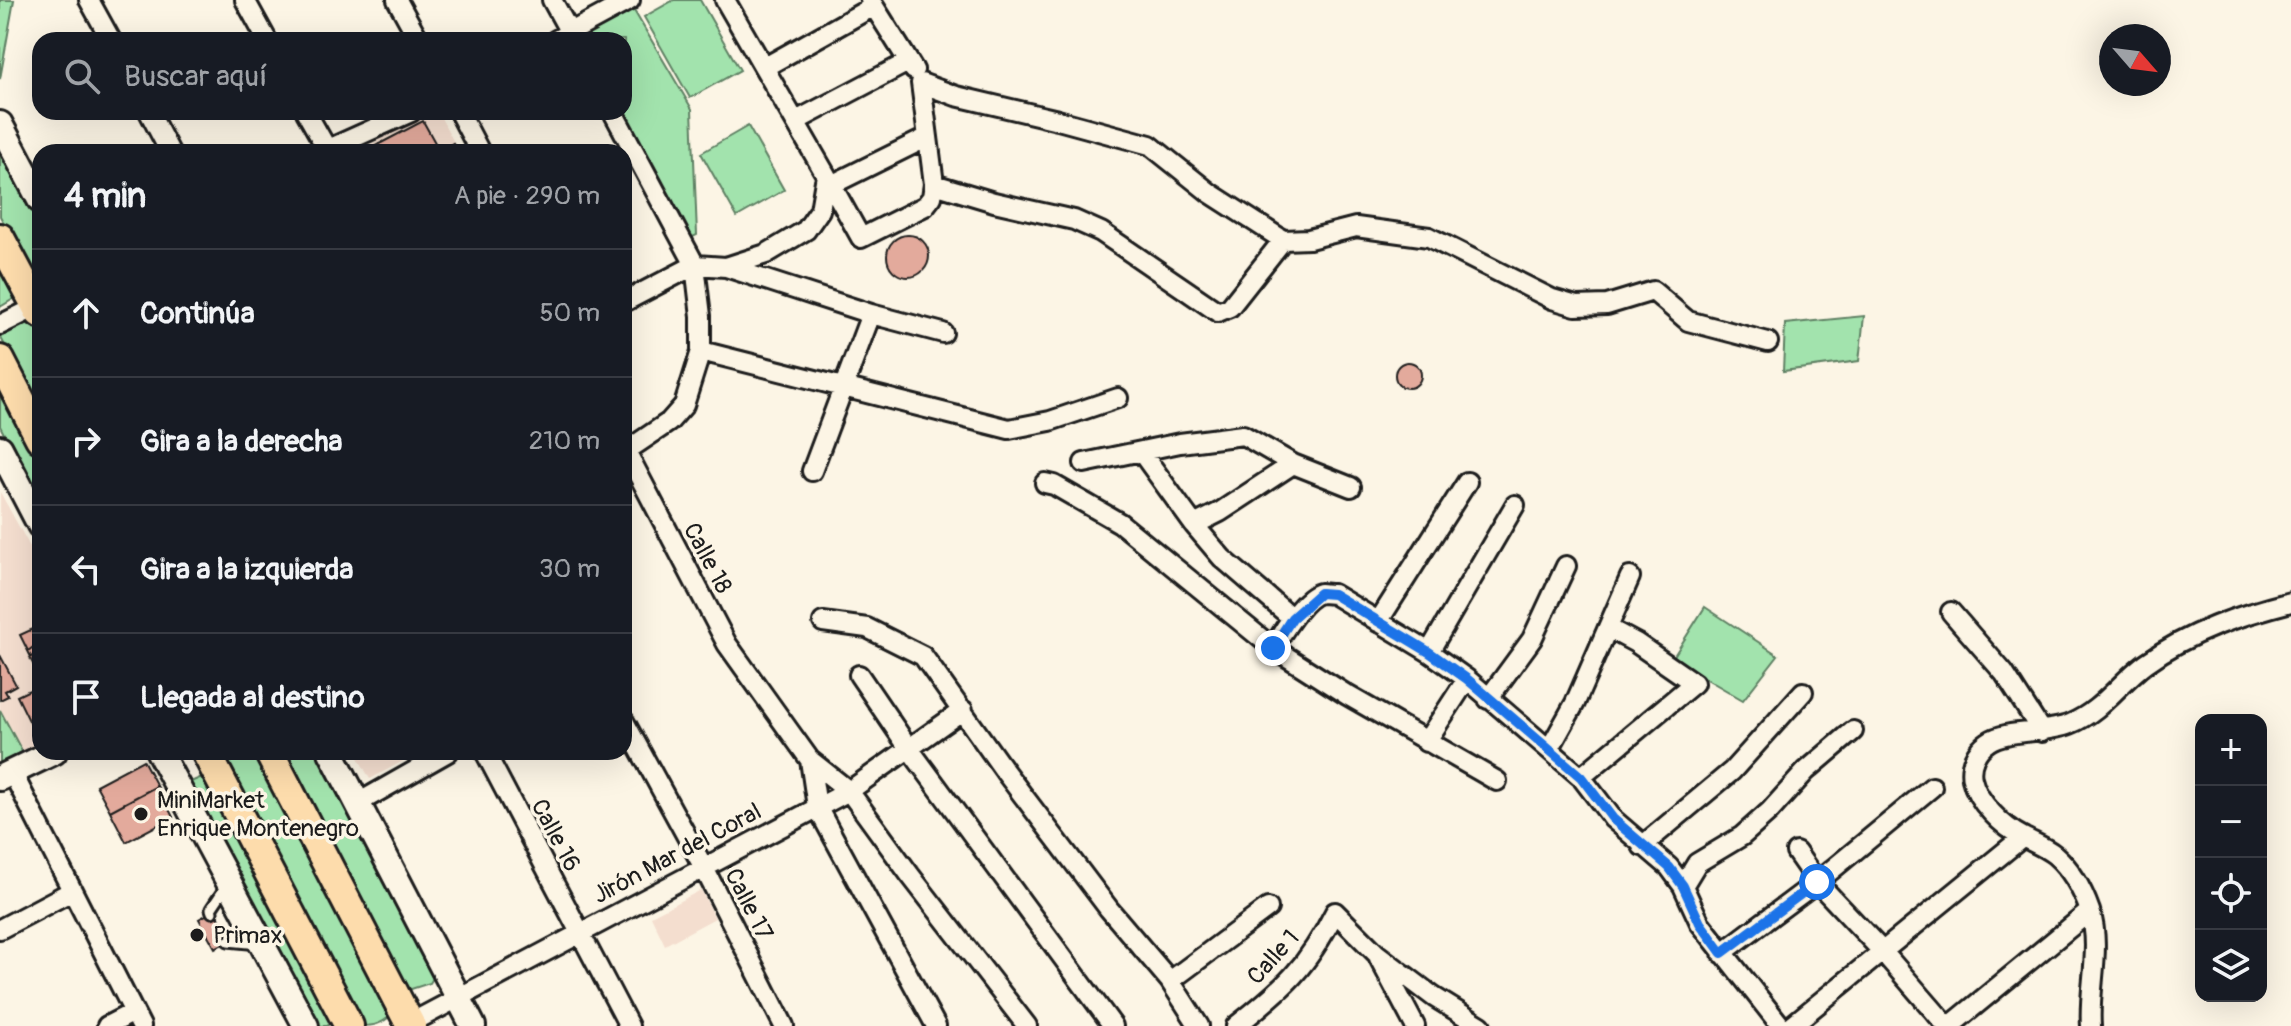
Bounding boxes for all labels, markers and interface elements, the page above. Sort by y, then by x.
north arrow [2099,24,2171,96]
search box [32,32,632,120]
icon: search [60,54,104,98]
text: Buscar aquí [124,58,267,95]
text: 4 min [64,175,146,218]
text: A pie · 290 m [454,180,600,212]
icon: ahead [64,291,108,335]
text: Continúa [140,295,255,332]
text: 50 m [539,297,600,329]
icon: right [64,419,108,463]
text: Gira a la derecha [140,423,342,460]
text: 210 m [529,425,600,457]
street label: Calle 18 [677,518,738,599]
icon: left [64,547,108,591]
text: Gira a la izquierda [140,551,353,588]
text: 30 m [539,553,600,585]
route end [1255,630,1291,666]
icon: arrive [64,675,108,719]
text: Llegada al destino [140,679,365,716]
map controls [2195,714,2267,1002]
button: + [2195,714,2267,786]
place label: MiniMarket Enrique Montenegro [157,786,359,843]
button: − [2195,786,2267,858]
street label: Calle 16 [524,794,587,876]
street label: Jirón Mar del Coral [588,797,766,910]
marker: MiniMarket Enrique Montenegro [132,805,150,823]
button: locate [2195,858,2267,930]
street label: Calle 17 [718,864,779,945]
route start [1799,864,1835,900]
place label: Primax [213,921,283,950]
street label: Calle 1 [1241,924,1306,991]
marker: Primax [188,926,206,944]
button: layers [2195,930,2267,1002]

